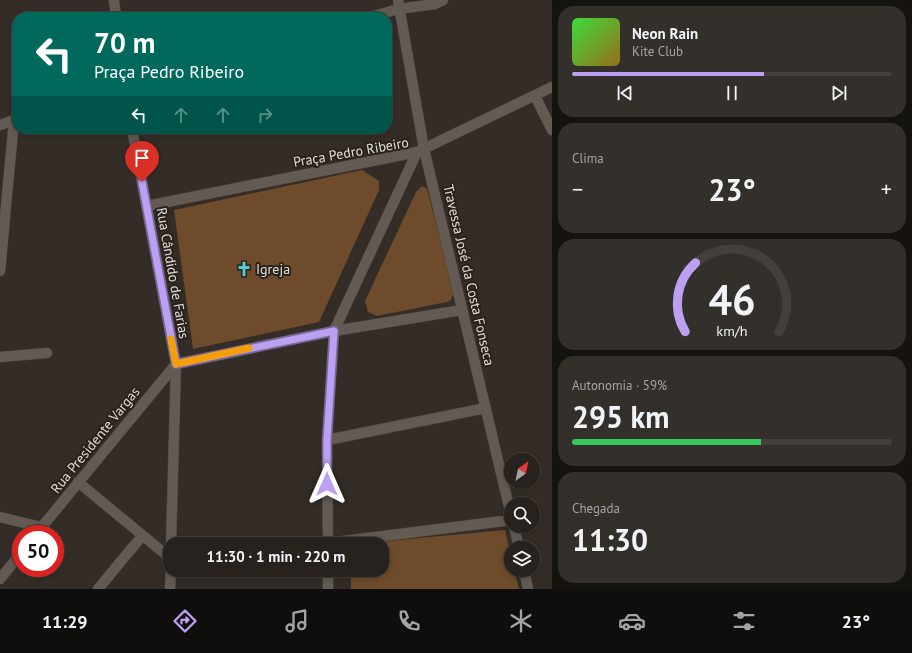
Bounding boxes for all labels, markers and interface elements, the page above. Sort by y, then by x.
text: 70 m [94,24,155,61]
text: Neon Rain [632,24,698,43]
icon: left [28,28,80,80]
text: Kite Club [632,43,683,60]
text: Praça Pedro Ribeiro [94,60,244,83]
icon: previous [614,82,636,104]
icon: pause [721,82,743,104]
icon: next [828,82,850,104]
icon: left [128,104,150,126]
icon: ahead [170,104,192,126]
icon: ahead [212,104,234,126]
icon: right [254,104,276,126]
street label: Praça Pedro Ribeiro [292,133,410,171]
pin [125,141,159,182]
icon: arrive [131,147,153,169]
text: Clima [572,150,604,167]
text: 23° [708,170,756,209]
text: − [572,175,583,203]
text: + [881,175,892,203]
street label: Travessa José da Costa Fonseca [439,183,499,367]
street label: Rua Cândido de Farias [153,206,193,340]
church icon: Igreja [235,260,253,278]
place label: Igreja [256,260,290,278]
text: 46 [708,273,756,326]
text: km/h [716,321,748,340]
text: Autonomia · 59% [572,377,667,394]
street label: Rua Presidente Vargas [46,383,144,497]
text: 295 km [572,397,670,436]
north arrow [504,453,540,489]
map controls [504,453,540,577]
position arrow [306,463,348,505]
button: search [504,497,540,533]
text: Chegada [572,500,620,517]
text: 11:30 [572,520,648,559]
speed limit sign: 50 [12,525,64,577]
button: layers [504,541,540,577]
text: 11:30 · 1 min · 220 m [207,547,345,566]
icon: directions [171,607,199,635]
icon: music [283,607,311,635]
icon: phone [395,607,423,635]
icon: climate [507,607,535,635]
icon: car [618,607,646,635]
icon: filters [730,607,758,635]
text: 11:29 [42,610,88,633]
text: 23° [842,610,870,633]

